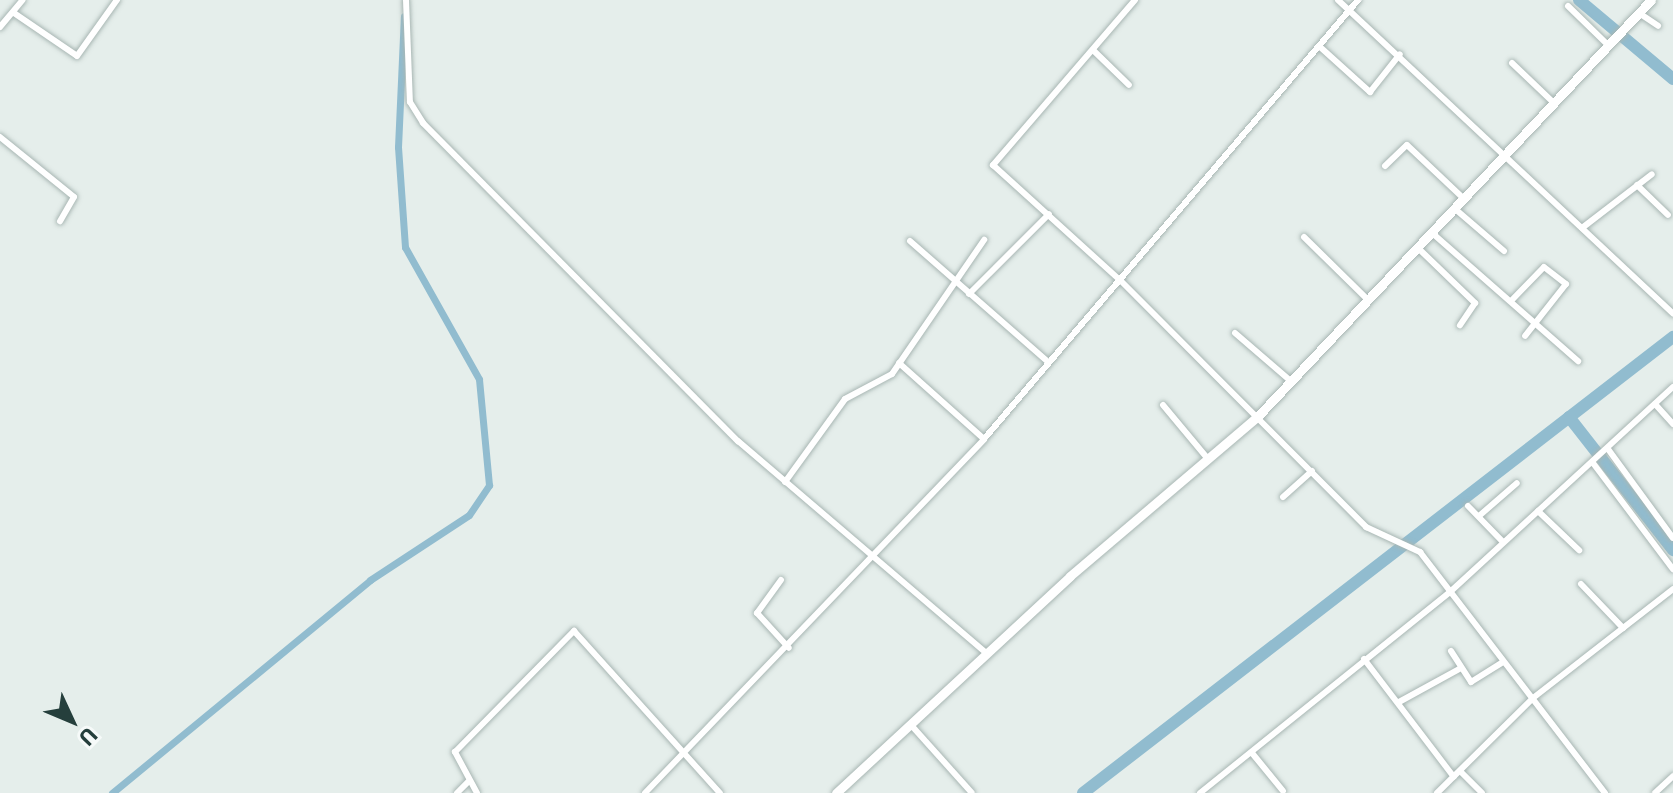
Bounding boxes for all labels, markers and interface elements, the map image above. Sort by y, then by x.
north arrow [32,681,112,761]
text: U [75,723,104,752]

